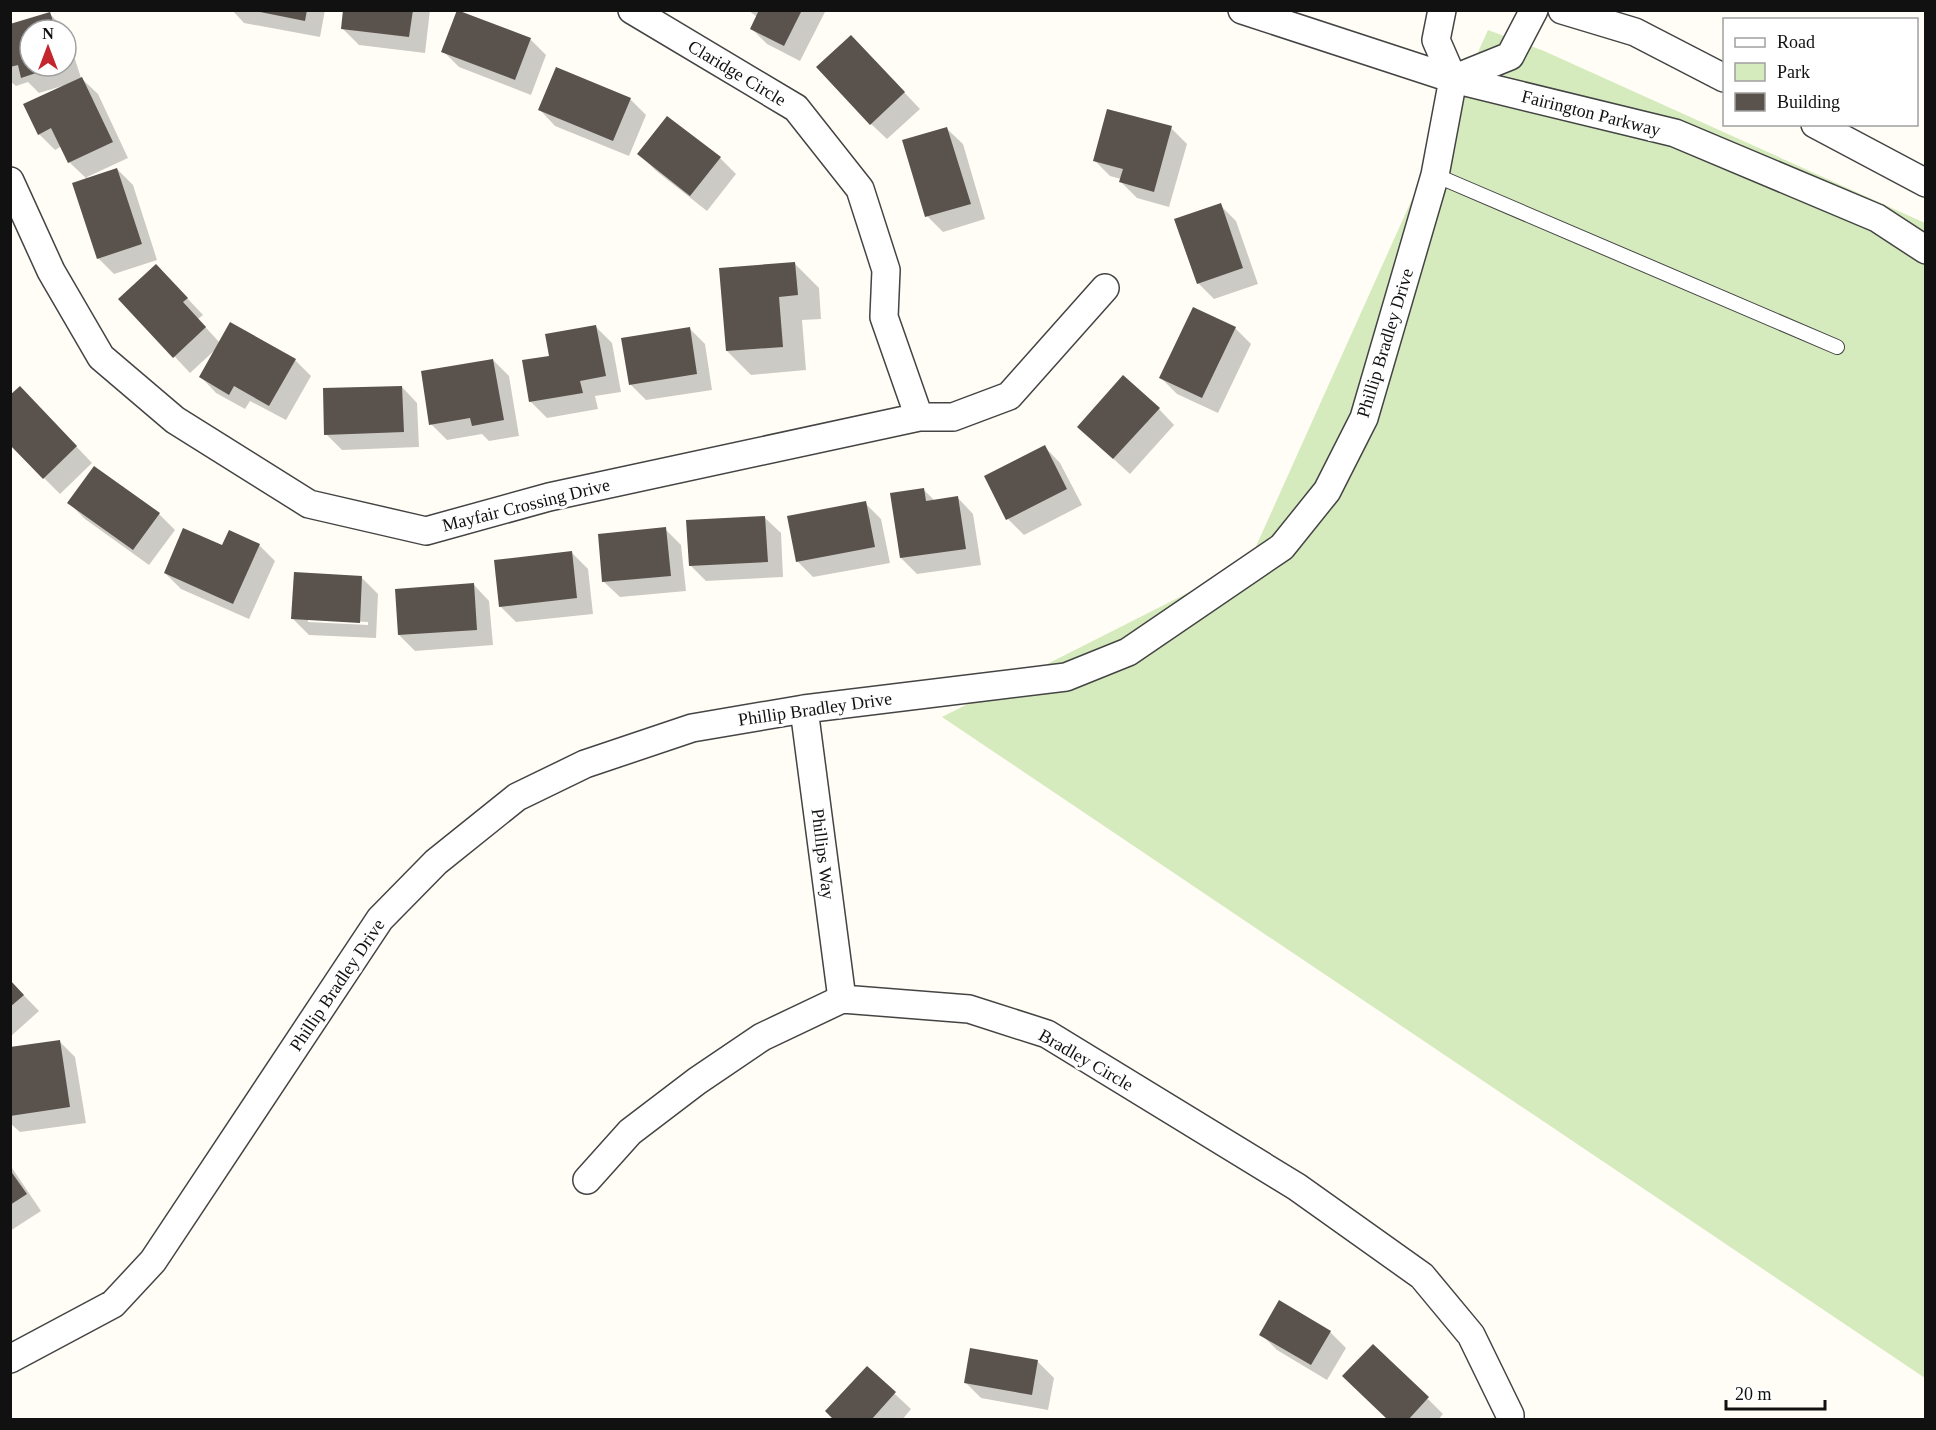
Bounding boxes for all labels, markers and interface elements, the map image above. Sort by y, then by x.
north arrow [18,18,78,78]
legend [1723,18,1918,126]
text: N [42,25,54,42]
text: Road [1777,32,1815,52]
street label: Claridge Circle [685,36,789,110]
text: Park [1777,62,1810,82]
street label: Fairington Parkway [1519,86,1663,140]
text: Building [1777,92,1840,112]
street label: Phillip Bradley Drive [1353,266,1417,420]
street label: Mayfair Crossing Drive [440,474,612,536]
street label: Phillip Bradley Drive [737,688,893,730]
street label: Phillips Way [807,807,839,901]
street label: Phillip Bradley Drive [285,915,389,1055]
street label: Bradley Circle [1035,1025,1137,1095]
scale bar [1726,1373,1825,1411]
text: 20 m [1735,1384,1772,1404]

